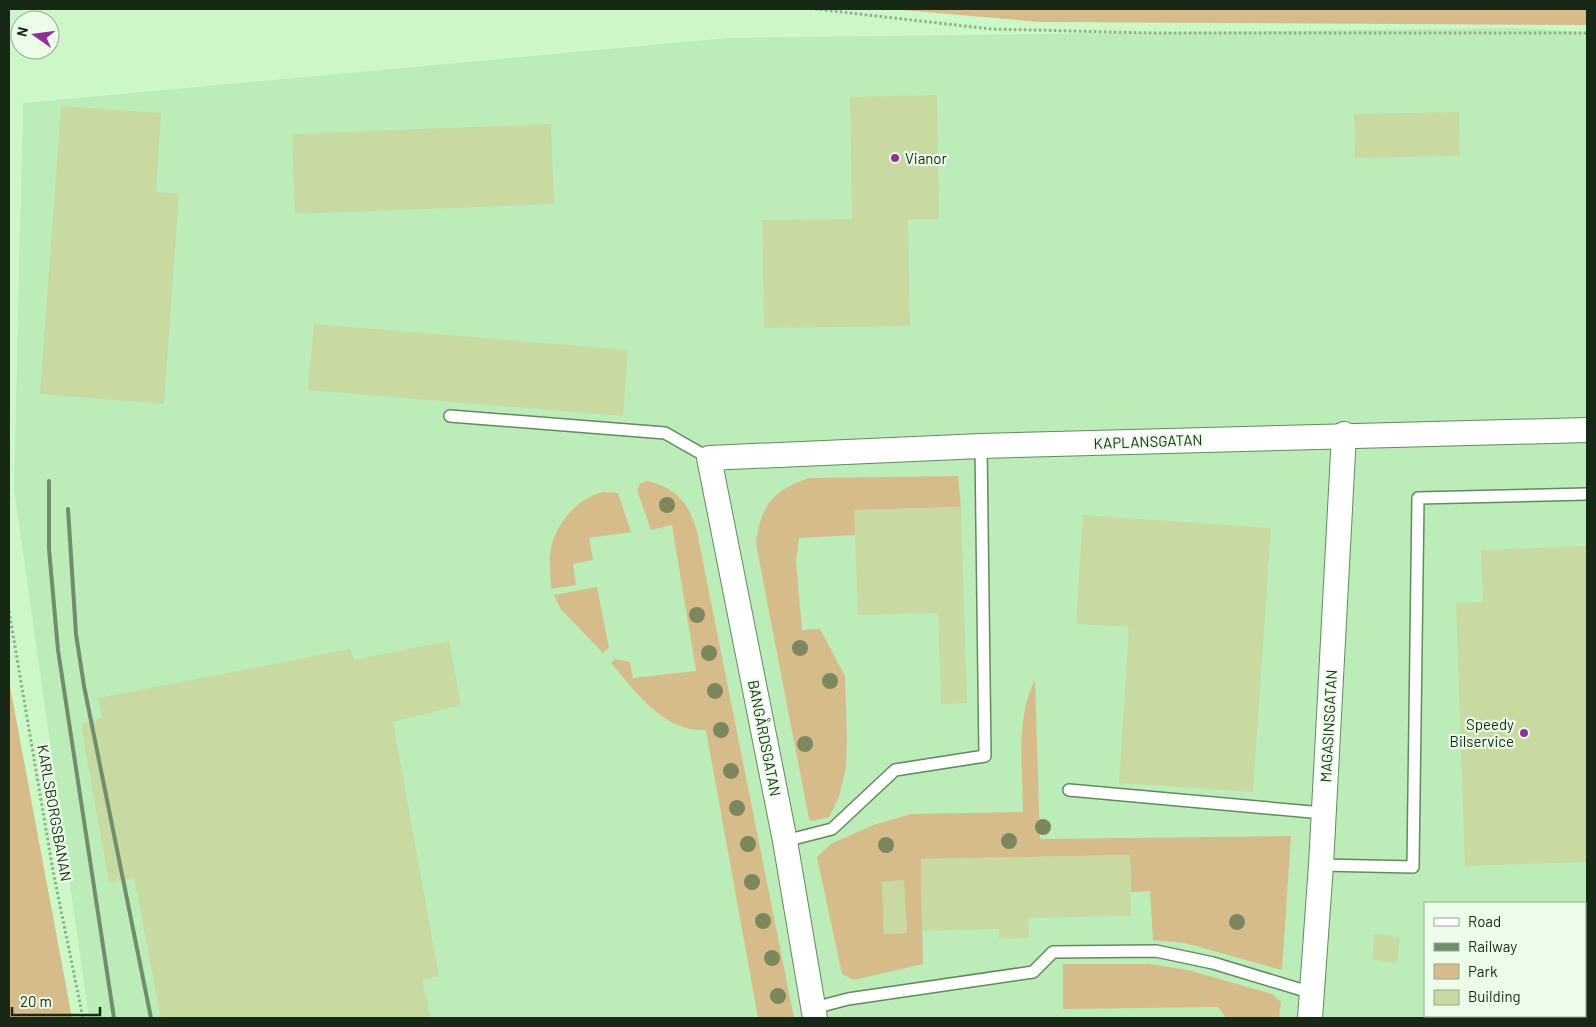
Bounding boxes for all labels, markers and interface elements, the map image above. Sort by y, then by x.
north arrow [10,10,60,60]
text: N [13,25,31,38]
place label: Vianor [905,149,947,167]
marker: Vianor [889,152,901,164]
street label: KAPLANSGATAN [1093,430,1203,452]
street label: MAGASINSGATAN [1316,669,1340,783]
street label: BANGÅRDSGATAN [745,678,786,798]
place label: Speedy Bilservice [1450,715,1514,750]
marker: Speedy Bilservice [1518,727,1530,739]
street label: KARLSBORGSBANAN [34,743,76,883]
legend [1424,902,1586,1017]
text: Road [1468,912,1501,930]
text: Railway [1468,937,1517,955]
text: Park [1468,962,1498,980]
scale bar [12,984,100,1016]
text: Building [1468,987,1521,1005]
text: 20 m [20,992,52,1010]

